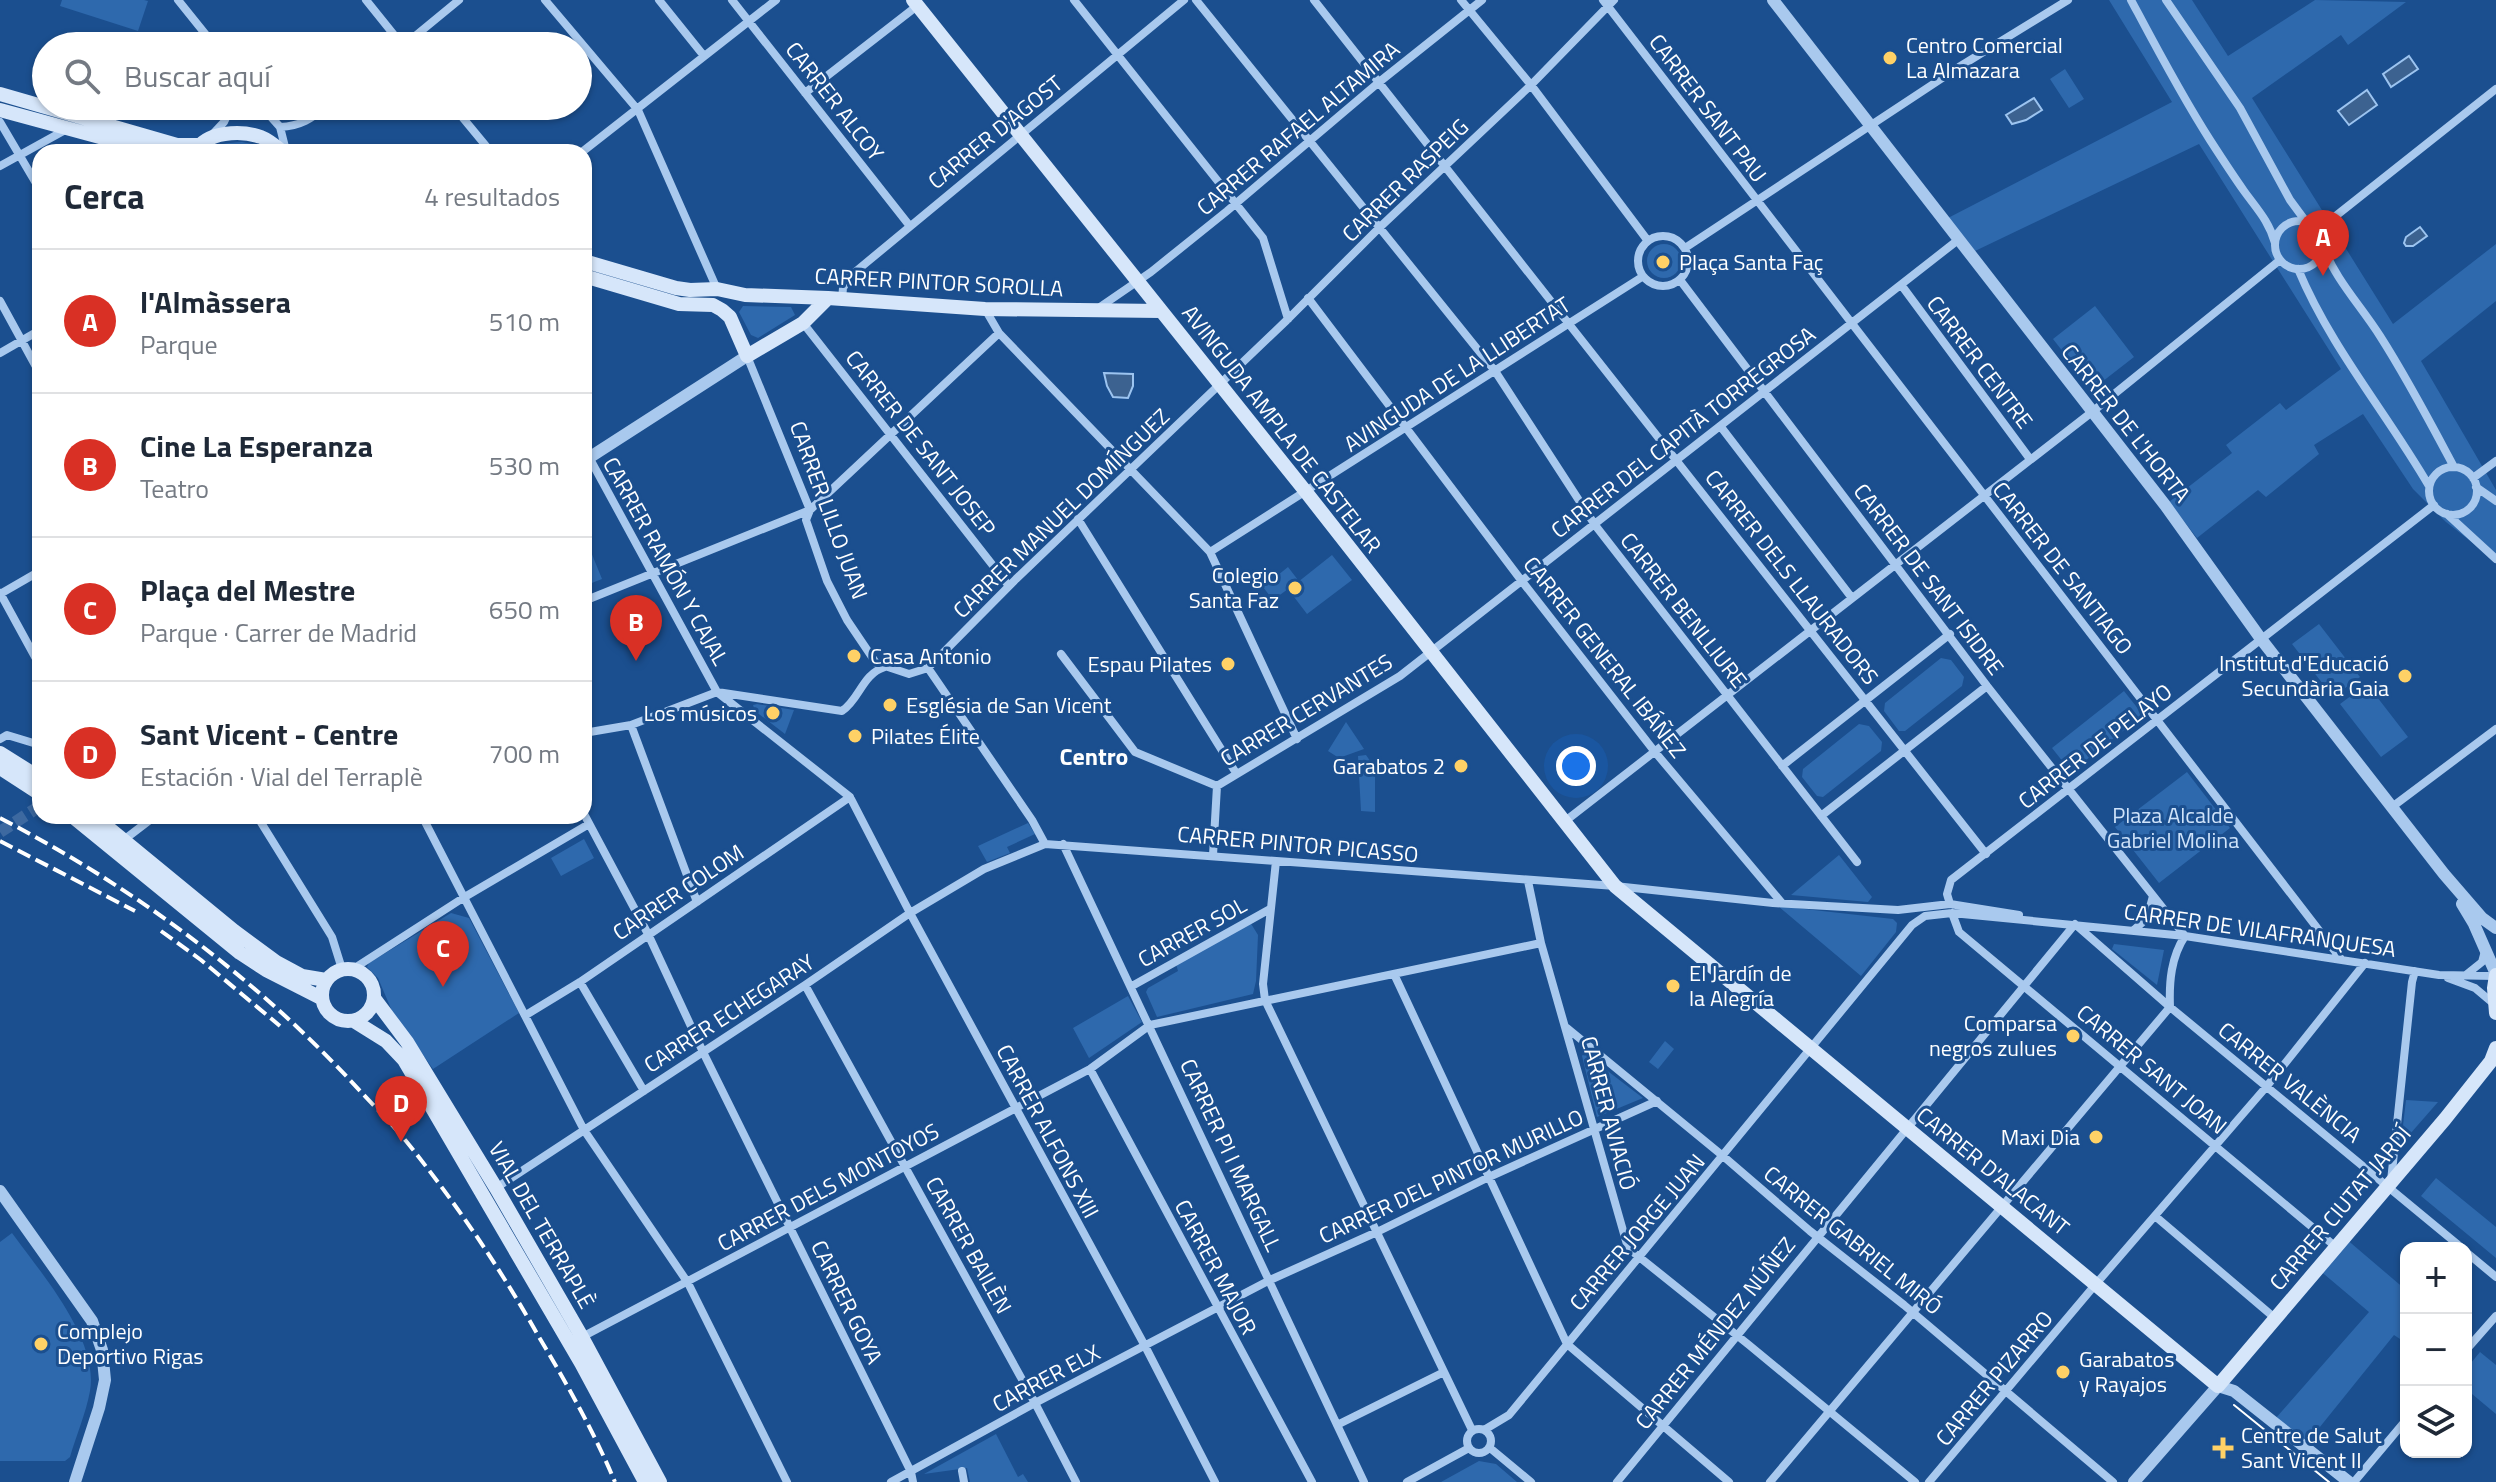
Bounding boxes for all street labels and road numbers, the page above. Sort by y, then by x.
street label: CARRER SANT PAU [1641,27,1775,189]
street label: CARRER RAFAEL ALTAMIRA [1189,33,1407,223]
street label: CARRER ALCOY [777,34,893,168]
street label: CARRER D'AGOST [920,67,1070,197]
street label: CARRER RASPEIG [1334,110,1476,250]
street label: CARRER PINTOR SOROLLA [814,259,1064,305]
street label: AVINGUDA DE LA LLIBERTAT [1337,287,1578,460]
street label: CARRER CENTRE [1919,288,2041,436]
street label: AVINGUDA AMPLA DE CASTELAR [1174,297,1390,561]
street label: CARRER DEL CAPITÀ TORREGROSA [1543,318,1823,546]
street label: CARRER DE L'HORTA [2053,336,2199,510]
street label: CARRER DE SANT JOSEP [837,343,1005,543]
street label: CARRER MANUEL DOMÍNGUEZ [945,400,1177,626]
street label: CARRER LILLO JUAN [781,416,877,604]
street label: CARRER RAMÓN Y CAJAL [594,451,738,672]
street label: CARRER DELS LLAURADORS [1697,462,1887,692]
street label: CARRER DE SANTIAGO [1984,474,2142,662]
street label: CARRER DE SANT ISIDRE [1845,476,2013,682]
street label: CARRER BENLLIURE [1612,525,1756,695]
street label: CARRER GENERAL IBÁÑEZ [1515,549,1695,765]
street label: CARRER CERVANTES [1213,645,1399,775]
street label: CARRER DE PELAYO [2011,675,2179,817]
street label: CARRER PINTOR PICASSO [1176,817,1420,871]
street label: CARRER COLOM [605,835,751,949]
street label: CARRER SOL [1131,888,1253,976]
street label: CARRER DE VILAFRANQUESA [2122,894,2398,966]
street label: CARRER ECHEGARAY [637,945,821,1081]
street label: CARRER SANT JOAN [2069,996,2235,1142]
street label: CARRER VALÈNCIA [2211,1013,2369,1151]
street label: CARRER AVIACIÓ [1572,1032,1646,1194]
street label: CARRER ALFONS XIII [988,1038,1108,1224]
street label: CARRER PI I MARGALL [1171,1053,1291,1257]
street label: CARRER D'ALACANT [1909,1098,2077,1244]
street label: CARRER DEL PINTOR MURILLO [1313,1100,1589,1252]
street label: CARRER DELS MONTOYOS [711,1114,945,1260]
street label: CARRER CIUTAT JARDÍ [2261,1118,2420,1298]
street label: VIAL DEL TERRAPLÈ [480,1135,604,1315]
street label: CARRER JORGE JUAN [1561,1146,1713,1318]
street label: CARRER GABRIEL MIRÓ [1756,1157,1950,1323]
street label: CARRER BAILÈN [917,1170,1021,1320]
street label: CARRER MAJOR [1166,1193,1266,1341]
street label: CARRER MÉNDEZ NÚÑEZ [1627,1229,1803,1437]
street label: CARRER GOYA [802,1234,892,1370]
street label: CARRER PIZARRO [1927,1303,2061,1453]
street label: CARRER ELX [986,1335,1106,1421]

